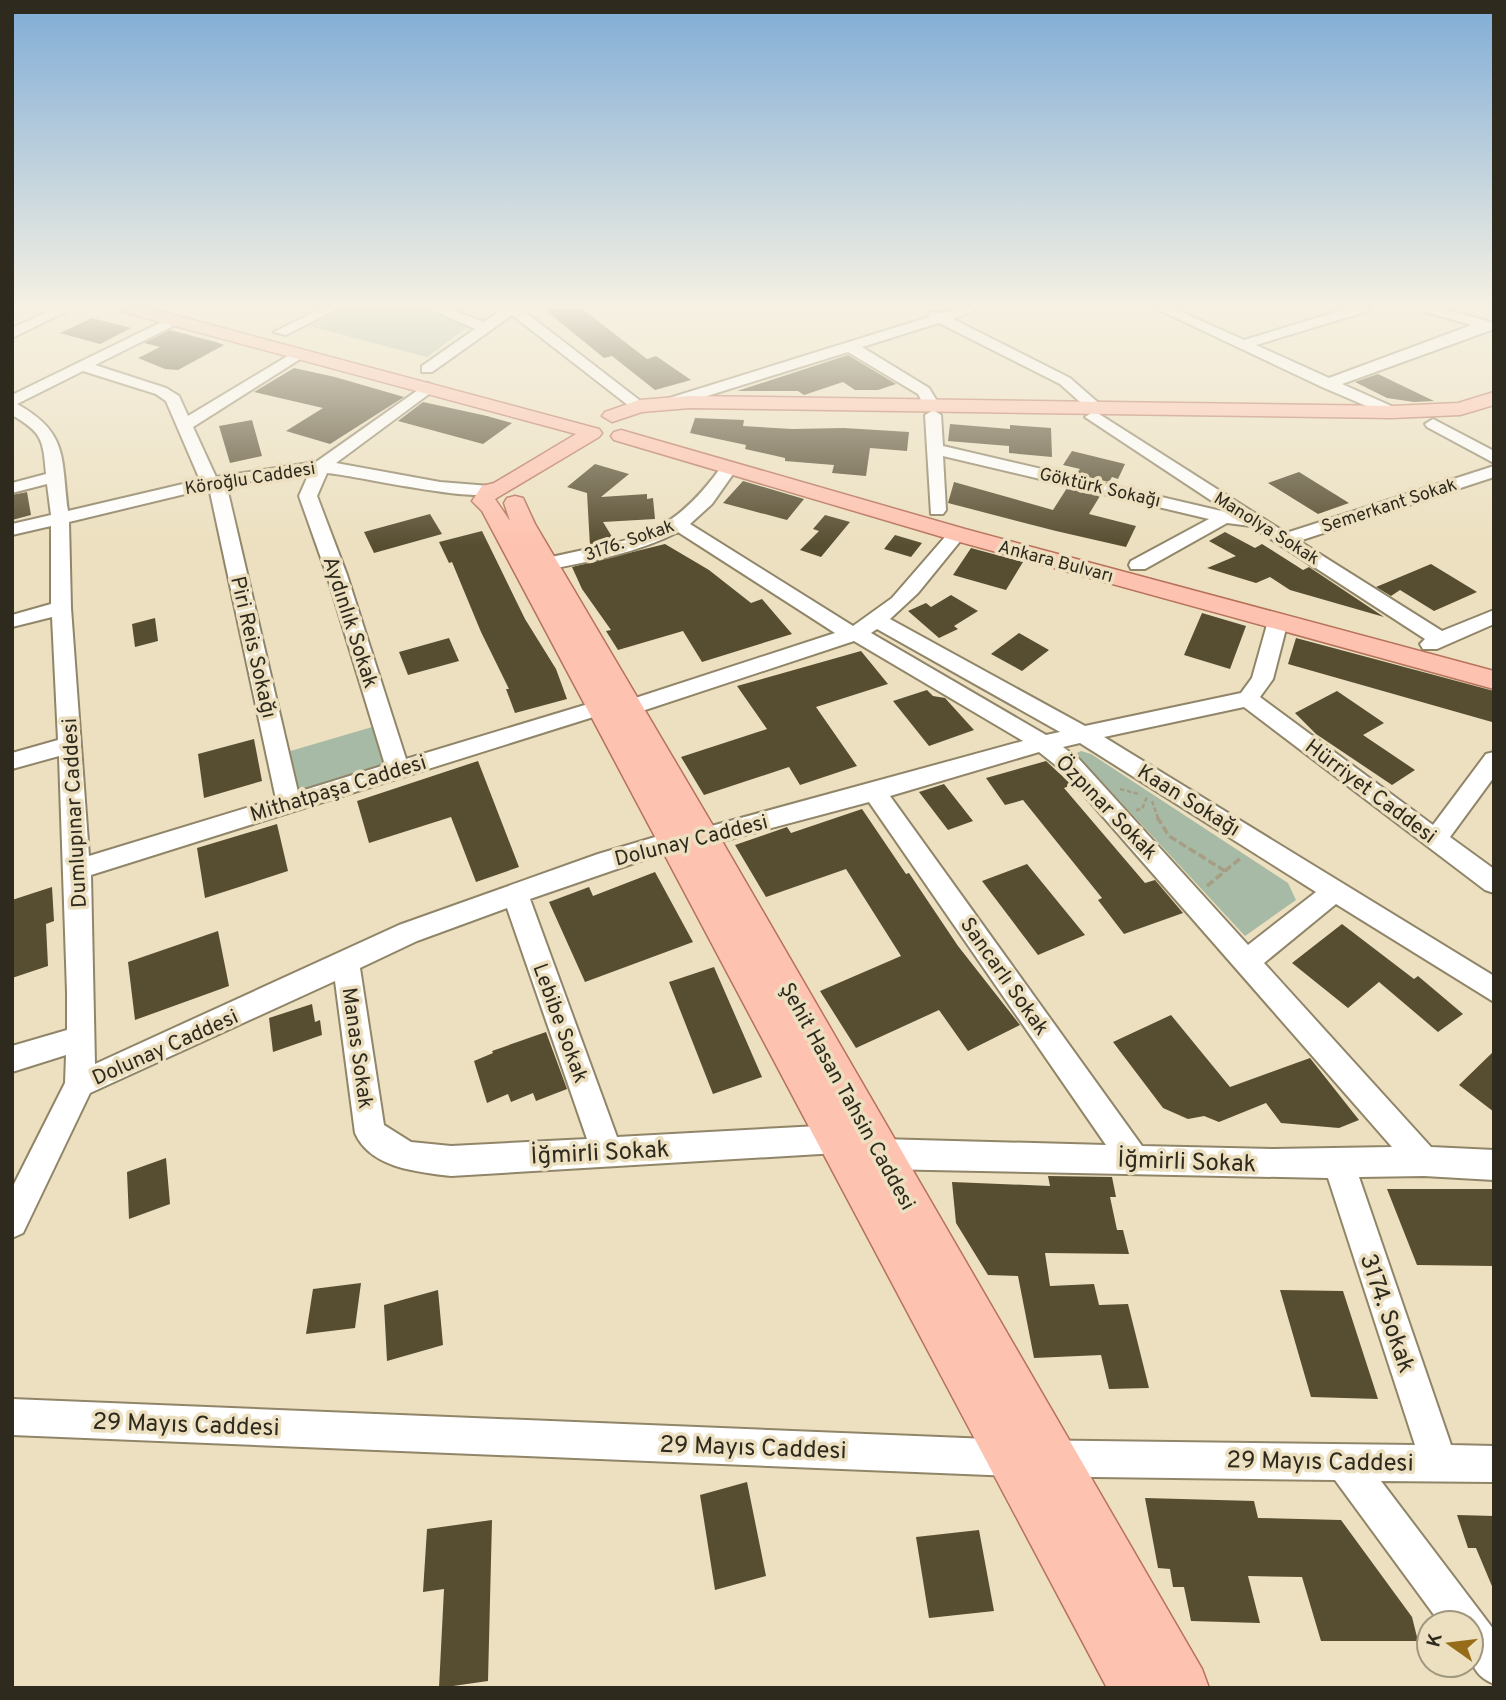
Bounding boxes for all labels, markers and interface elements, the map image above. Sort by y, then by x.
street label: Köroğlu Caddesi [183,458,317,501]
street label: Göktürk Sokağı [1037,463,1162,514]
street label: Semerkant Sokak [1319,474,1460,539]
street label: Manolya Sokak [1209,488,1323,571]
street label: 3176. Sokak [581,515,677,568]
street label: Ankara Bulvarı [996,536,1116,589]
street label: Aydınlık Sokak [316,553,384,692]
street label: Piri Reis Sokağı [223,574,282,721]
street label: Dumlupınar Caddesi [57,717,94,908]
street label: Hürriyet Caddesi [1299,734,1441,850]
street label: Mithatpaşa Caddesi [247,750,430,829]
street label: Özpınar Sokak [1049,750,1163,866]
street label: Kaan Sokağı [1132,759,1245,843]
street label: Dolunay Caddesi [612,809,771,874]
street label: Sancarlı Sokak [953,912,1054,1041]
street label: Lebibe Sokak [525,960,594,1087]
street label: Şehit Hasan Tahsin Caddesi [773,978,921,1215]
street label: Manas Sokak [335,986,378,1111]
street label: Dolunay Caddesi [88,1004,243,1093]
street label: İğmirli Sokak [530,1134,670,1173]
street label: İğmirli Sokak [1117,1145,1257,1180]
street label: 3174. Sokak [1352,1250,1420,1377]
street label: 29 Mayıs Caddesi [92,1408,280,1444]
street label: 29 Mayıs Caddesi [659,1431,847,1467]
street label: 29 Mayıs Caddesi [1226,1446,1414,1480]
north arrow [1415,1609,1485,1679]
text: K [1422,1631,1449,1650]

